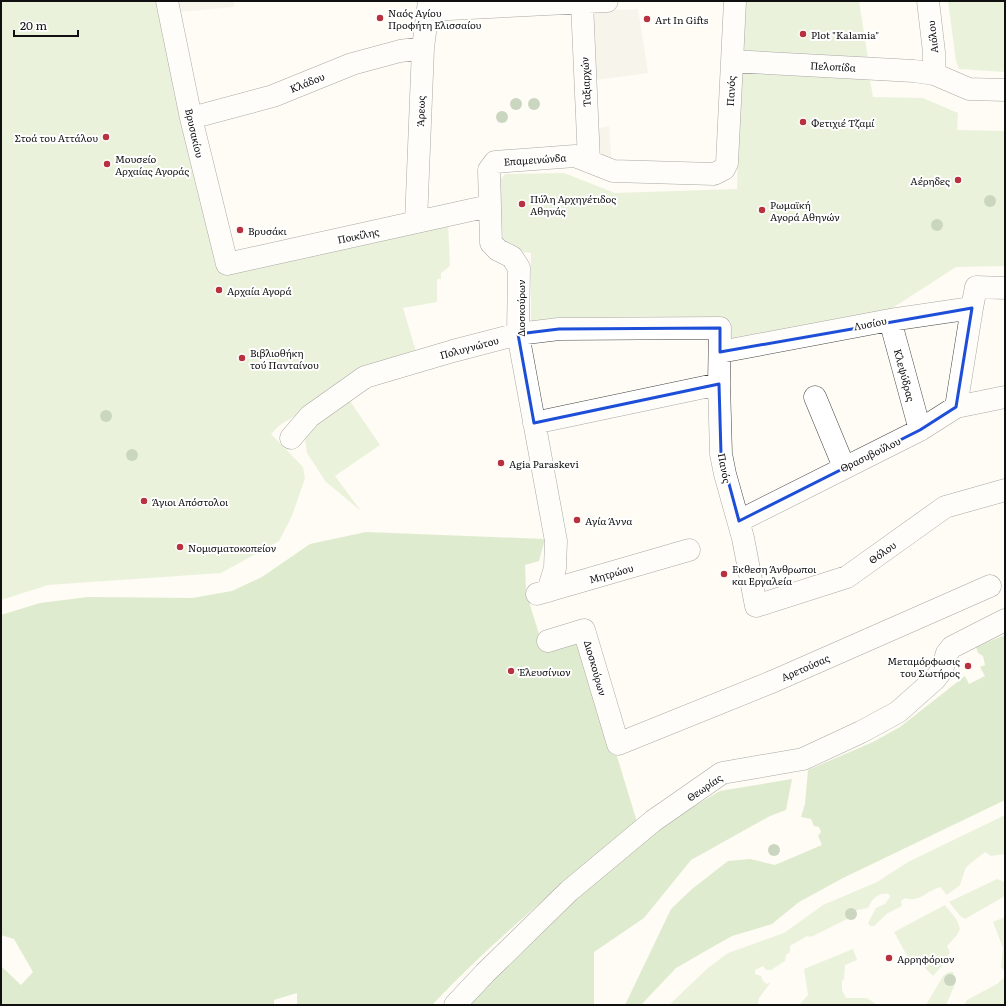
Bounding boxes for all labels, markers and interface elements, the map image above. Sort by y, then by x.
place label: Ναός Αγίου Προφήτη Ελισσαίου [388,5,482,32]
scale bar [14,12,78,38]
place label: Art In Gifts [655,12,709,27]
marker: Ναός Αγίου Προφήτη Ελισσαίου [375,13,385,23]
marker: Art In Gifts [642,14,652,24]
text: 20 m [20,16,47,34]
street label: Αιόλου [923,20,941,54]
place label: Plot "Kalamia" [811,27,879,42]
marker: Plot "Kalamia" [798,29,808,39]
street label: Ταξιαρχών [576,56,594,107]
street label: Πελοπίδα [810,57,856,75]
street label: Κλάδου [287,68,327,96]
street label: Πανός [722,75,738,107]
street label: Άρεως [412,95,428,127]
street label: Βρυσακίου [182,107,208,159]
place label: Φετιχιέ Τζαμί [811,115,875,130]
marker: Φετιχιέ Τζαμί [798,117,808,127]
place label: Στοά του Αττάλου [14,130,98,145]
marker: Στοά του Αττάλου [101,132,111,142]
street label: Επαμεινώνδα [503,149,567,169]
place label: Μουσείο Αρχαίας Αγοράς [115,151,189,178]
marker: Μουσείο Αρχαίας Αγοράς [102,159,112,169]
place label: Αέρηδες [910,173,950,188]
marker: Αέρηδες [953,175,963,185]
place label: Πύλη Αρχηγέτιδος Αθηνάς [530,191,616,218]
place label: Ρωμαϊκή Αγορά Αθηνών [770,197,840,224]
marker: Πύλη Αρχηγέτιδος Αθηνάς [517,199,527,209]
marker: Ρωμαϊκή Αγορά Αθηνών [757,205,767,215]
place label: Βρυσάκι [248,223,287,238]
street label: Ποικίλης [336,223,380,247]
marker: Βρυσάκι [235,225,245,235]
street label: Διοσκούρων [513,279,528,336]
place label: Αρχαία Αγορά [227,283,292,298]
marker: Αρχαία Αγορά [214,285,224,295]
street label: Λυσίου [852,312,888,334]
street label: Πολυγνώτου [438,332,500,362]
place label: Βιβλιοθήκη τού Πανταίνου [250,345,319,372]
street label: Κλεψύδρας [891,347,919,403]
marker: Βιβλιοθήκη τού Πανταίνου [237,353,247,363]
street label: Θρασυβούλου [837,433,903,475]
street label: Πανός [715,452,735,484]
place label: Agia Paraskevi [509,456,579,471]
marker: Agia Paraskevi [496,458,506,468]
place label: Άγιοι Απόστολοι [152,494,228,509]
marker: Άγιοι Απόστολοι [139,496,149,506]
place label: Αγία Άννα [585,513,632,528]
marker: Αγία Άννα [572,515,582,525]
street label: Θόλου [865,537,899,567]
place label: Νομισματοκοπείον [188,540,277,555]
marker: Νομισματοκοπείον [175,542,185,552]
street label: Μητρώου [587,560,635,586]
place label: Εκθεση Άνθρωποι και Εργαλεία [732,561,816,588]
marker: Εκθεση Άνθρωποι και Εργαλεία [719,569,729,579]
street label: Διοσκούρων [581,639,611,698]
street label: Αρετούσας [778,650,832,684]
place label: Μεταμόρφωσις του Σωτήρος [887,653,960,680]
marker: Μεταμόρφωσις του Σωτήρος [963,661,973,671]
place label: Ἐλευσίνιον [517,664,571,679]
marker: Ἐλευσίνιον [506,666,516,676]
street label: Θεωρίας [683,770,725,804]
place label: Αρρηφόριον [897,951,955,966]
marker: Αρρηφόριον [884,953,894,963]

